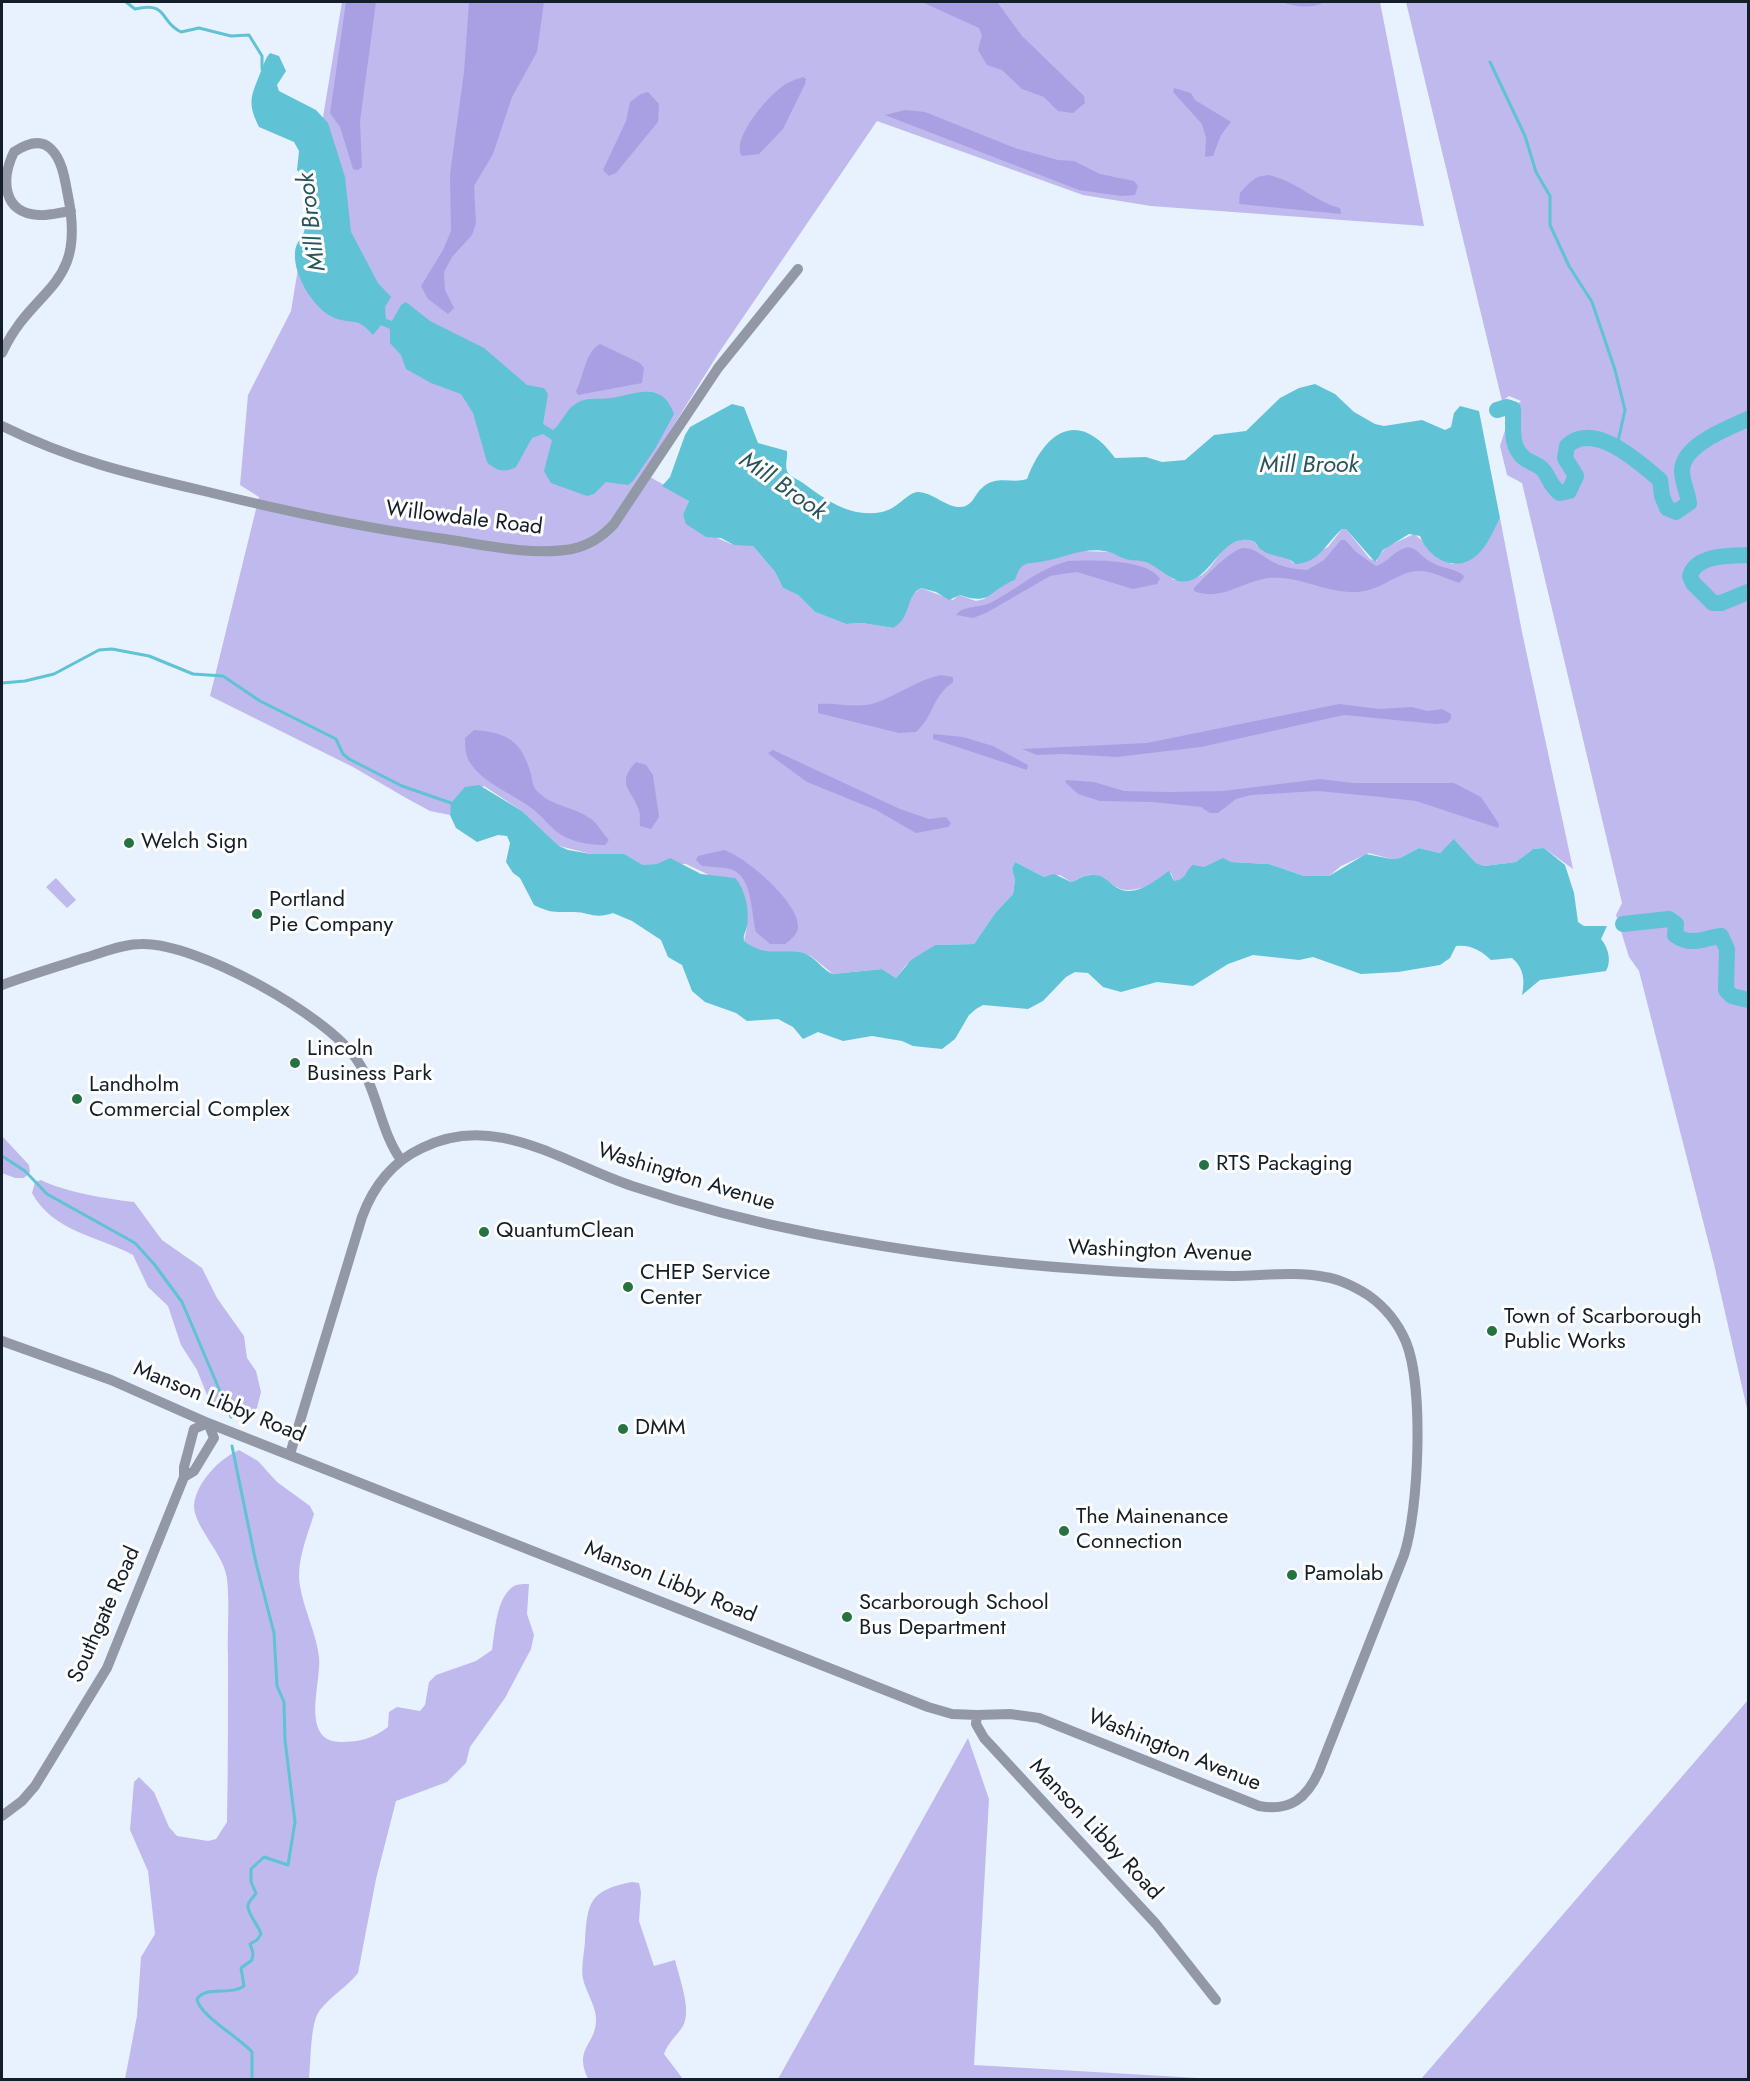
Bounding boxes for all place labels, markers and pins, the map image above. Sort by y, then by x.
place label: Welch Sign [141,830,248,856]
marker: Welch Sign [122,836,136,850]
place label: Portland Pie Company [269,888,393,939]
marker: Portland Pie Company [250,907,264,921]
place label: Lincoln Business Park [307,1037,432,1088]
marker: Lincoln Business Park [288,1056,302,1070]
place label: Landholm Commercial Complex [89,1073,290,1124]
marker: Landholm Commercial Complex [70,1092,84,1106]
place label: RTS Packaging [1216,1152,1352,1178]
marker: RTS Packaging [1197,1158,1211,1172]
place label: QuantumClean [496,1219,635,1245]
marker: QuantumClean [477,1225,491,1239]
place label: CHEP Service Center [640,1261,770,1312]
marker: CHEP Service Center [621,1280,635,1294]
place label: Town of Scarborough Public Works [1504,1305,1702,1356]
marker: Town of Scarborough Public Works [1485,1324,1499,1338]
place label: DMM [635,1416,686,1442]
marker: DMM [616,1422,630,1436]
place label: The Mainenance Connection [1076,1505,1228,1556]
marker: The Mainenance Connection [1057,1524,1071,1538]
place label: Pamolab [1304,1562,1383,1588]
marker: Pamolab [1285,1568,1299,1582]
place label: Scarborough School Bus Department [859,1591,1049,1642]
marker: Scarborough School Bus Department [840,1610,854,1624]

